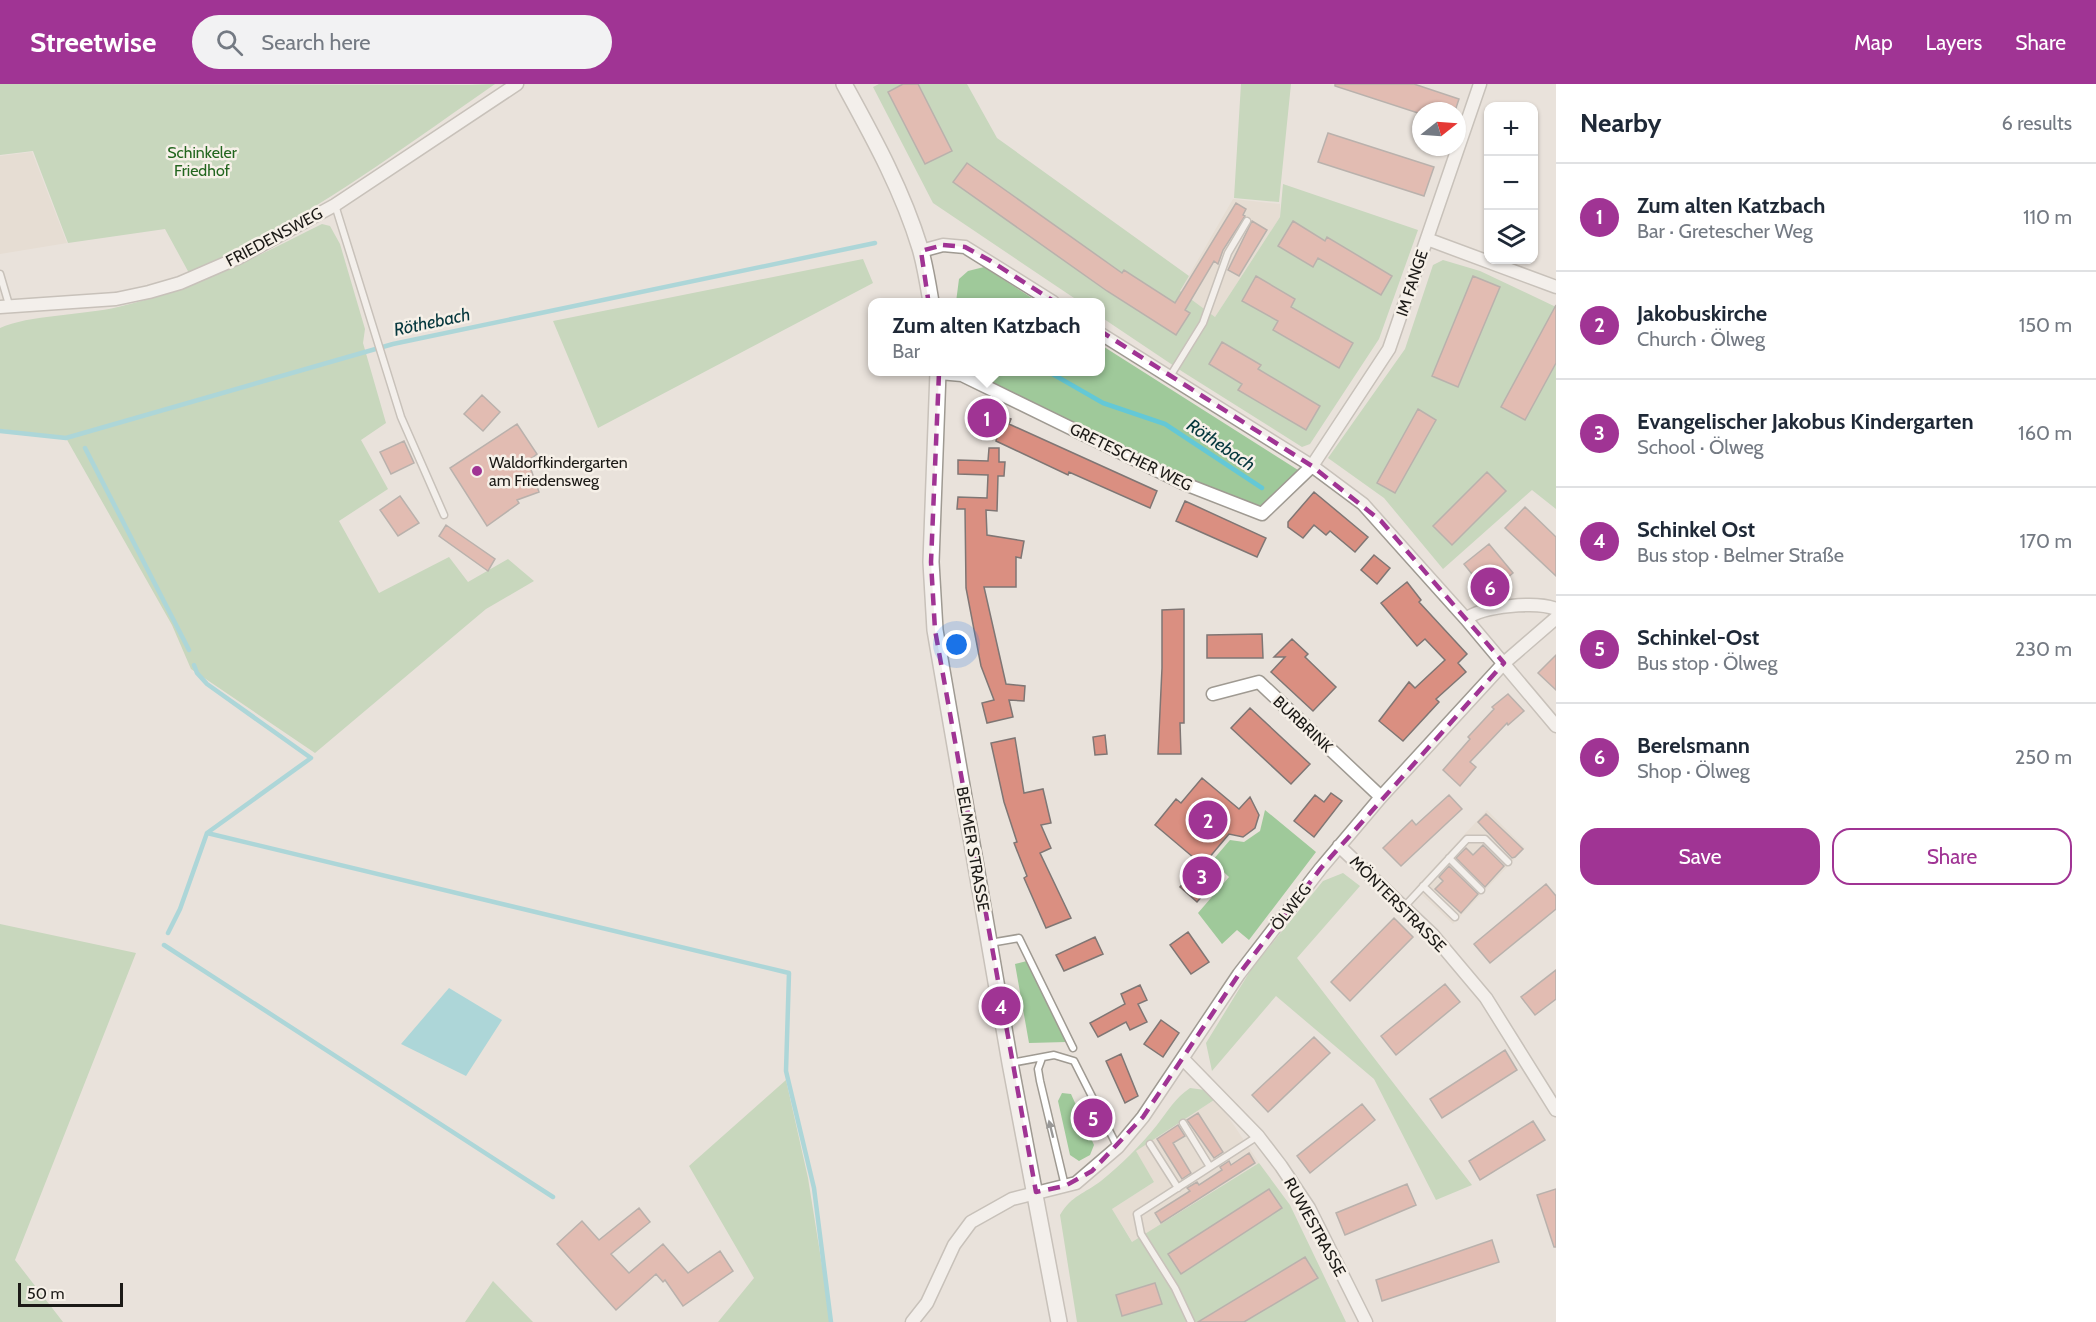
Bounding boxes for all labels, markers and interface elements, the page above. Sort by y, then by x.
search box [192,15,612,69]
text: Streetwise [30,25,156,59]
icon: search [213,26,246,59]
text: Search here [261,29,371,56]
text: Map [1854,30,1893,55]
text: Layers [1926,30,1982,55]
text: Share [2015,30,2066,55]
north arrow [1412,102,1466,156]
map controls [1484,102,1538,264]
button: + [1484,102,1538,156]
text: Nearby [1580,107,1661,139]
text: 6 results [2001,111,2072,135]
park label: Schinkeler Friedhof [167,143,238,180]
button: − [1484,156,1538,210]
text: Zum alten Katzbach [1637,192,1825,219]
street label: FRIEDENSWEG [222,204,326,270]
text: 1 [1596,205,1603,229]
text: 110 m [2023,205,2072,229]
button: layers [1484,210,1538,264]
text: Bar · Gretescher Weg [1637,219,1813,243]
street label: IM FANGE [1392,247,1432,319]
popup [868,298,1105,376]
text: Jakobuskirche [1637,300,1767,327]
water label: Röthebach [392,303,472,341]
text: Zum alten Katzbach [892,312,1081,339]
text: 2 [1594,313,1605,337]
text: 150 m [2019,313,2072,337]
text: Church · Ölweg [1637,327,1765,351]
text: Bar [892,339,920,363]
pin: 1 [968,396,1006,440]
text: Evangelischer Jakobus Kindergarten [1637,408,1974,435]
water label: Röthebach [1183,414,1259,476]
street label: GRETESCHER WEG [1067,419,1195,495]
text: 3 [1594,421,1605,445]
text: 160 m [2018,421,2072,445]
text: School · Ölweg [1637,435,1764,459]
place label: Waldorfkindergarten am Friedensweg [489,453,628,490]
marker: Waldorfkindergarten am Friedensweg [470,464,484,478]
text: Schinkel Ost [1637,516,1755,543]
text: 4 [1593,529,1606,553]
text: 170 m [2020,529,2072,553]
text: Bus stop · Belmer Straße [1637,543,1844,567]
pin: 6 [1470,564,1510,610]
text: Schinkel-Ost [1637,624,1759,651]
your location [942,630,971,659]
text: 5 [1594,637,1605,661]
text: 230 m [2015,637,2072,661]
text: Bus stop · Ölweg [1637,651,1777,675]
street label: BURBRINK [1269,692,1337,756]
text: Berelsmann [1637,732,1750,759]
text: 6 [1594,745,1605,769]
text: 250 m [2015,745,2072,769]
text: Shop · Ölweg [1637,759,1750,783]
street label: BELMER STRASSE [953,785,993,913]
pin: 2 [1188,798,1228,842]
button: Save [1580,828,1820,885]
button: Share [1832,828,2072,885]
street label: MÖNTERSTRASSE [1346,852,1450,956]
pin: 3 [1182,854,1222,898]
street label: ÖLWEG [1267,880,1315,934]
pin: 4 [982,984,1020,1028]
pin: 5 [1074,1096,1112,1140]
one-way arrow [1046,1120,1056,1138]
street label: RUWESTRASSE [1280,1174,1350,1280]
scale bar [18,1280,123,1308]
text: 50 m [27,1284,64,1303]

